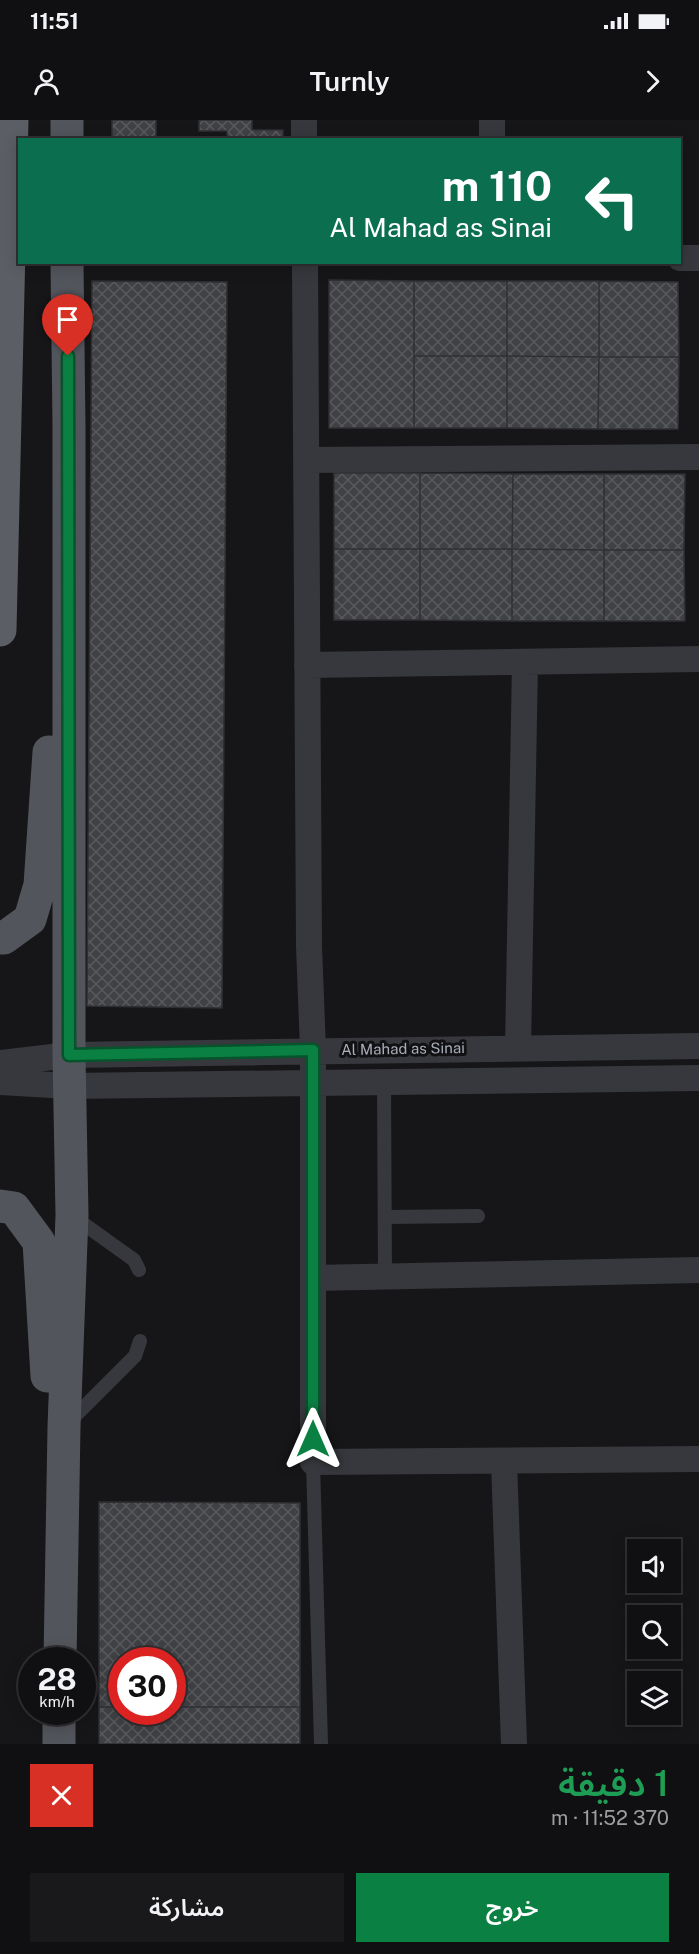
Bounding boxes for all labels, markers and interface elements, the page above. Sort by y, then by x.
text: 11:51 [30,8,79,34]
icon: person [30,65,63,98]
text: Turnly [309,65,390,97]
icon: forward [636,65,669,98]
text: 110 m [442,161,552,210]
icon: left [573,162,651,240]
text: Al Mahad as Sinai [329,211,552,243]
pin [42,294,93,356]
icon: arrive [51,303,84,336]
street label: Al Mahad as Sinai [341,1039,465,1058]
position arrow [281,1407,345,1471]
map controls [627,1539,681,1725]
button: sound [627,1539,681,1593]
button: search [627,1605,681,1659]
speed limit sign: 30 [108,1647,186,1725]
text: 28 [37,1661,77,1697]
button: layers [627,1671,681,1725]
text: km/h [39,1693,75,1710]
text: 1 دقيقة [558,1762,669,1804]
button: close [30,1764,93,1827]
text: 370 m · 11:52 [551,1806,669,1830]
button: مشاركة [30,1873,344,1942]
button: خروج [356,1873,669,1942]

